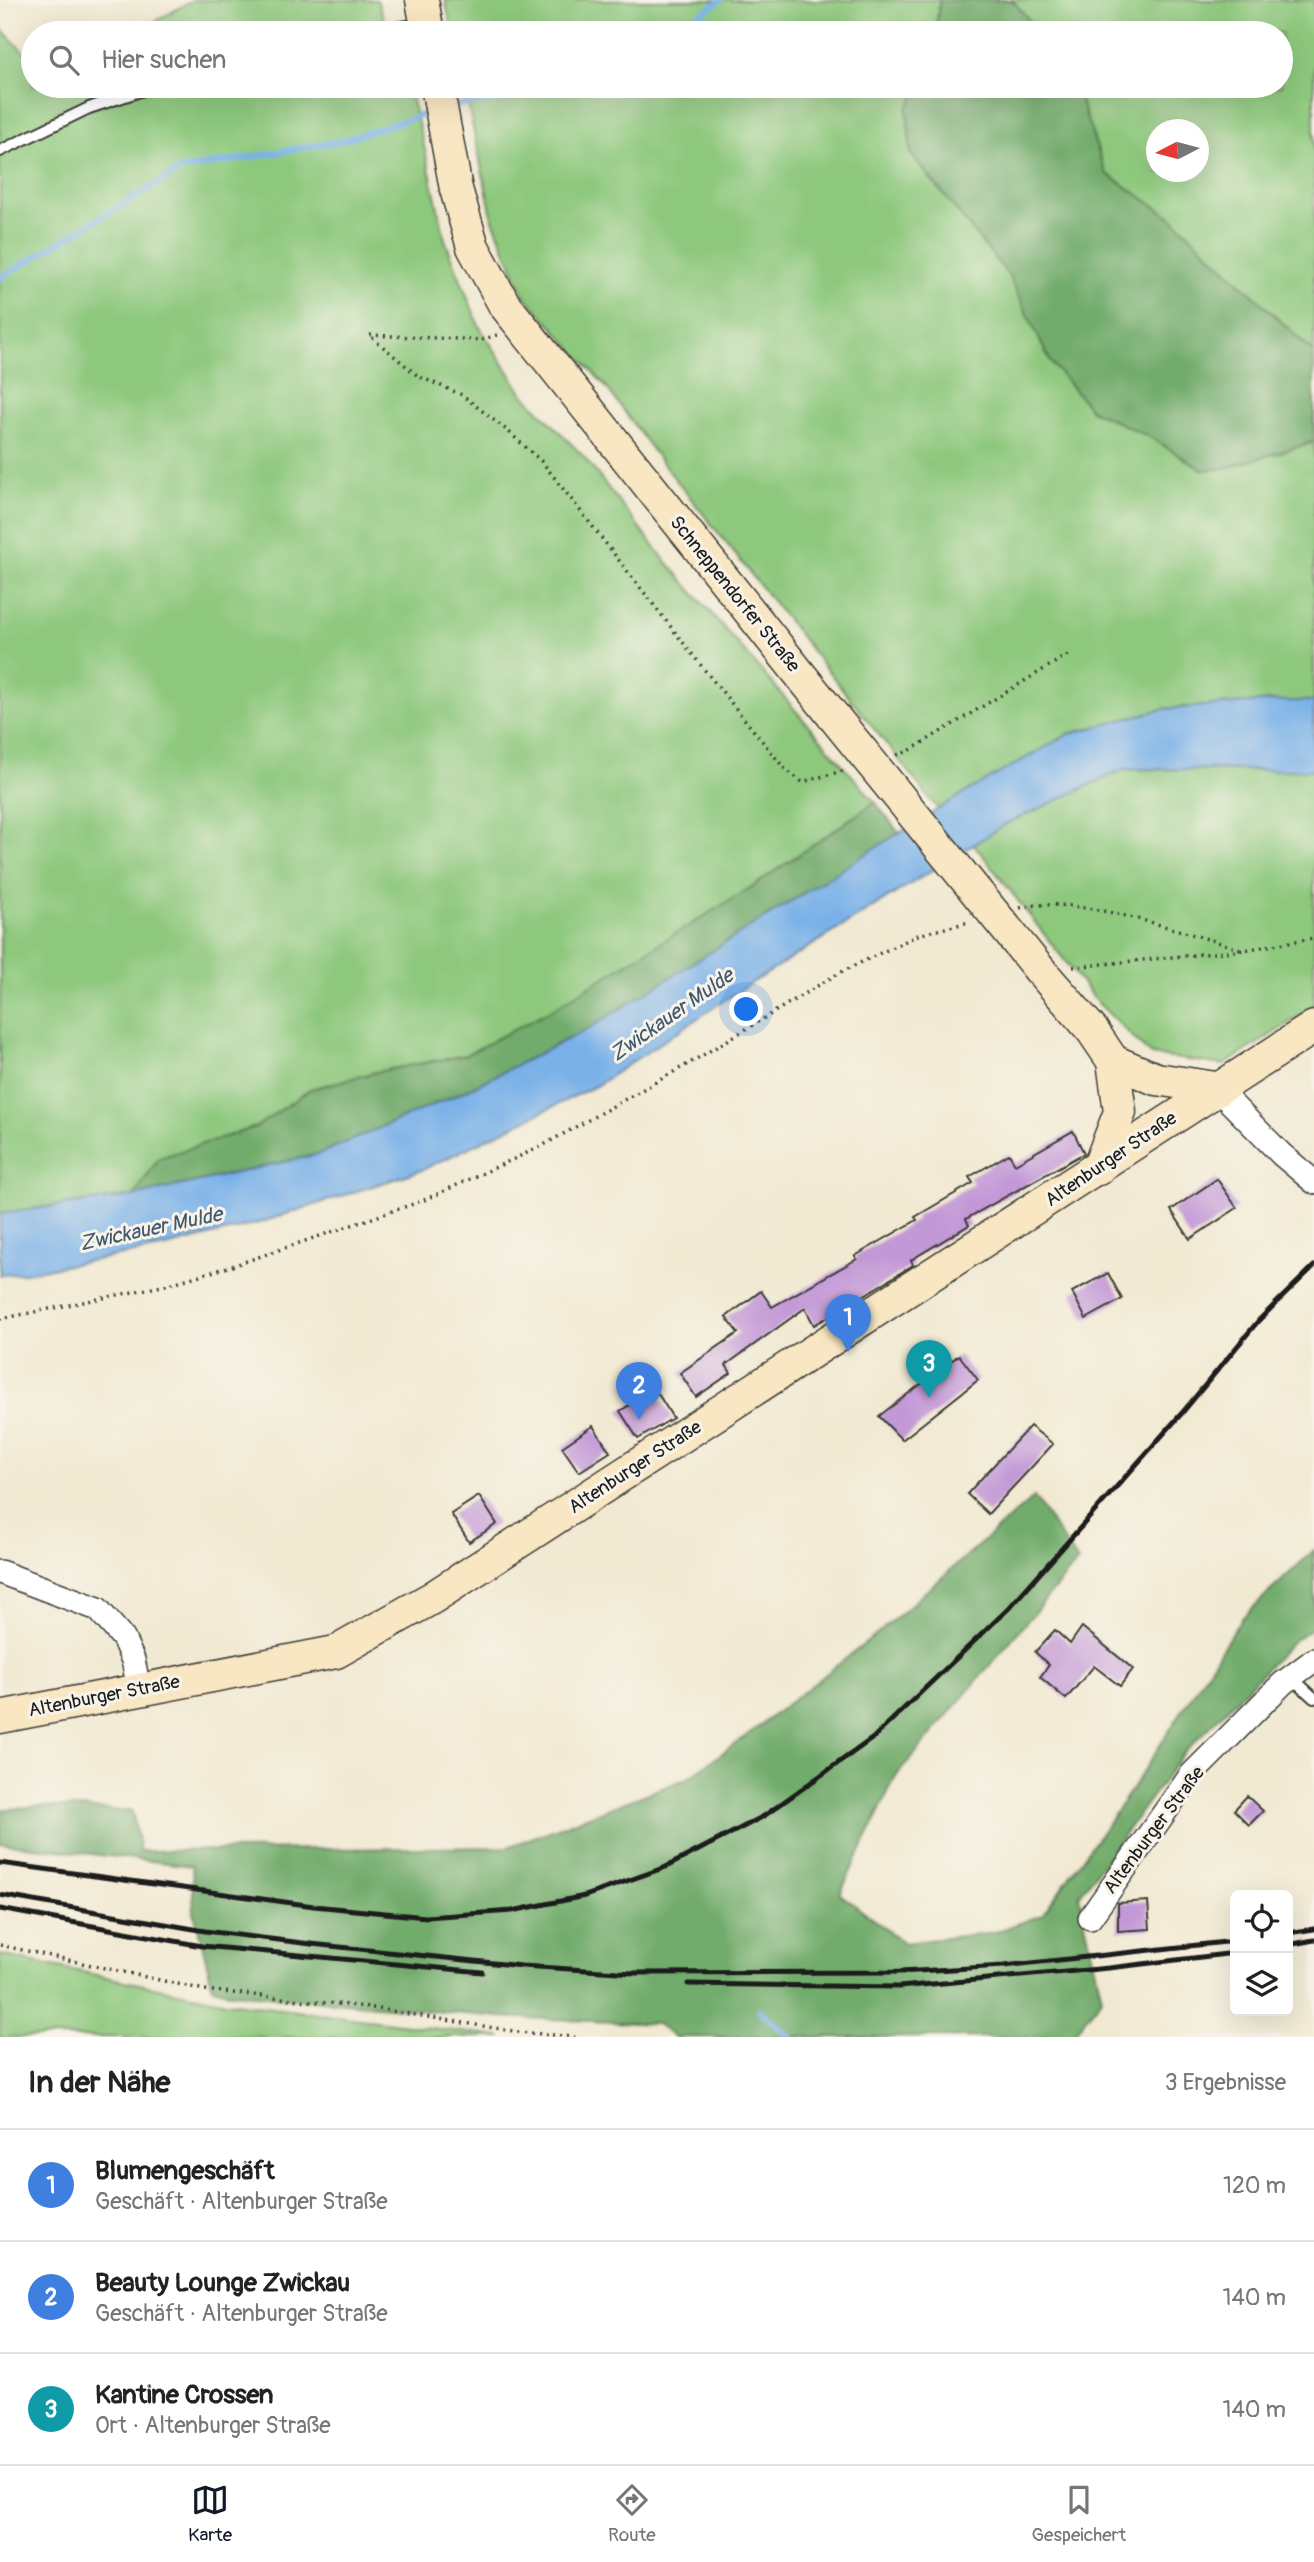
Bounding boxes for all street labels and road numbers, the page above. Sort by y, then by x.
street label: Schneppendorfer Straße [665,511,806,678]
street label: Altenburger Straße [1041,1106,1182,1212]
street label: Altenburger Straße [564,1415,707,1519]
street label: Altenburger Straße [26,1669,182,1722]
street label: Altenburger Straße [1098,1761,1210,1899]

